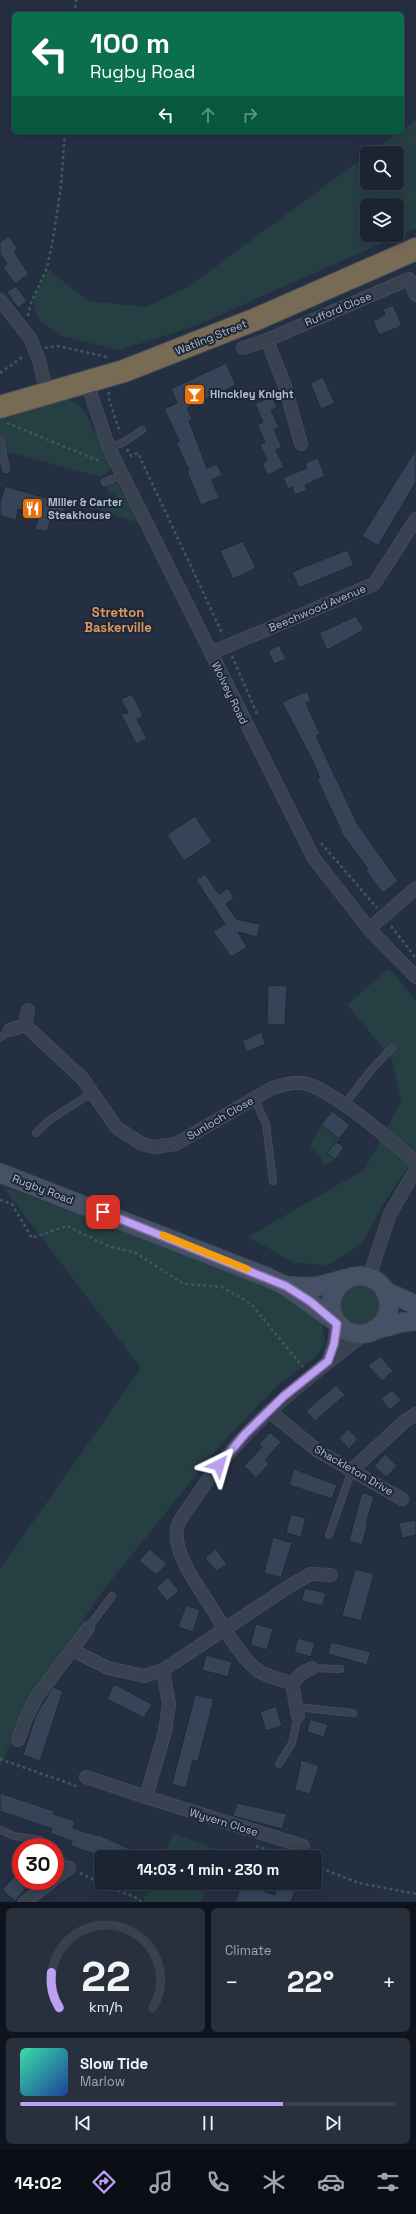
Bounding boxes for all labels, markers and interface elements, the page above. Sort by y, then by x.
text: 100 m [90,25,170,61]
icon: left [24,28,76,80]
text: Rugby Road [90,60,195,83]
icon: left [155,104,177,126]
icon: ahead [197,104,219,126]
icon: right [239,104,261,126]
map controls [360,146,404,242]
button: search [360,146,404,190]
button: layers [360,198,404,242]
street label: Rufford Close [302,289,374,329]
street label: Watling Street [173,316,249,358]
bar icon: Hinckley Knight [181,381,207,407]
place label: Hinckley Knight [210,387,294,401]
restaurant icon: Miller & Carter Steakhouse [19,495,45,521]
place label: Miller & Carter Steakhouse [48,495,123,522]
street label: Beechwood Avenue [266,581,368,635]
district label: Stretton Baskerville [84,604,152,636]
street label: Wolvey Road [209,659,251,727]
street label: Sunloch Close [184,1093,256,1143]
street label: Rugby Road [10,1171,76,1207]
pin [86,1195,120,1229]
icon: arrive [92,1201,114,1223]
street label: Shackleton Drive [312,1442,396,1498]
position arrow [198,1444,240,1486]
street label: Wyvern Close [188,1805,260,1839]
speed limit sign: 30 [12,1838,64,1890]
text: 14:03 · 1 min · 230 m [137,1860,279,1879]
text: Climate [225,1942,271,1959]
text: 22 [81,1950,130,2003]
text: 22° [287,1962,334,2001]
text: − [225,1968,239,1996]
text: + [382,1968,396,1996]
text: km/h [88,1998,123,2016]
text: Slow Tide [80,2054,148,2073]
text: Marlow [80,2073,125,2090]
icon: previous [72,2112,94,2134]
icon: pause [197,2112,219,2134]
icon: next [322,2112,344,2134]
icon: directions [90,2168,118,2196]
icon: music [147,2168,175,2196]
icon: phone [204,2168,232,2196]
icon: climate [260,2168,288,2196]
icon: car [317,2168,345,2196]
icon: filters [374,2168,402,2196]
text: 14:02 [14,2171,62,2194]

